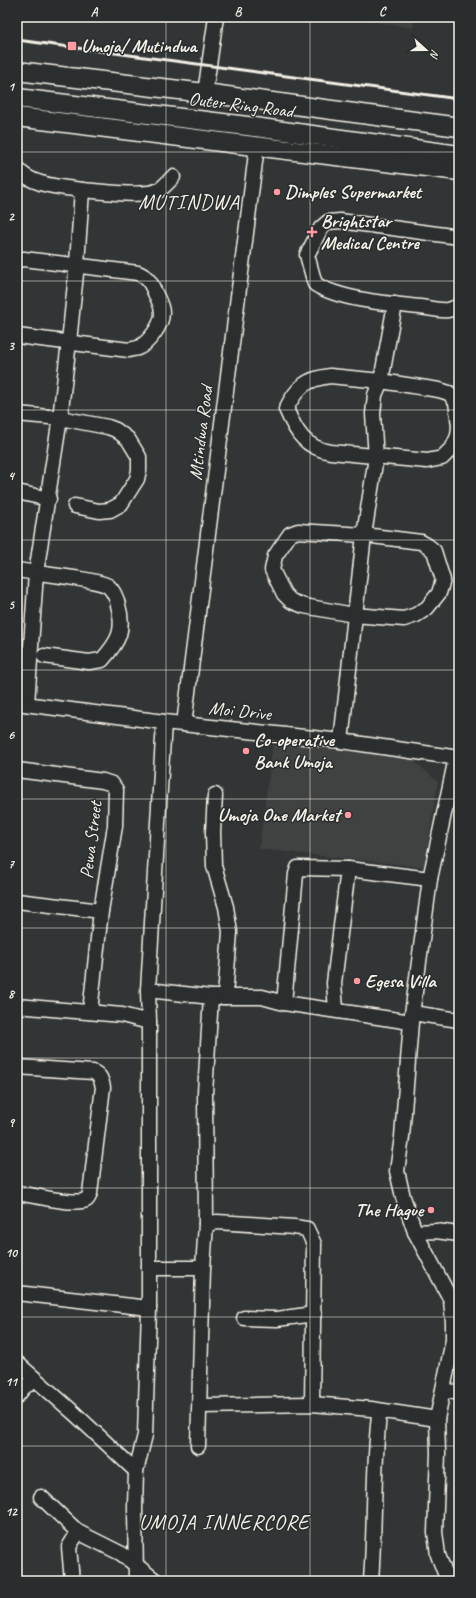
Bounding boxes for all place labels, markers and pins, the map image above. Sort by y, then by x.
place label: Umoja/ Mutindwa [81,34,198,58]
marker: Umoja/ Mutindwa [66,40,78,52]
place label: Dimples Supermarket [285,180,423,204]
marker: Dimples Supermarket [272,187,282,197]
place label: Brightstar Medical Centre [321,209,421,255]
marker: Brightstar Medical Centre [306,226,318,238]
place label: Co-operative Bank Umoja [254,728,336,774]
marker: Co-operative Bank Umoja [241,746,251,756]
place label: Umoja One Market [218,803,343,827]
marker: Umoja One Market [343,810,353,820]
place label: Egesa Villa [365,969,437,993]
marker: Egesa Villa [352,976,362,986]
place label: The Hague [355,1198,425,1222]
marker: The Hague [426,1205,436,1215]

